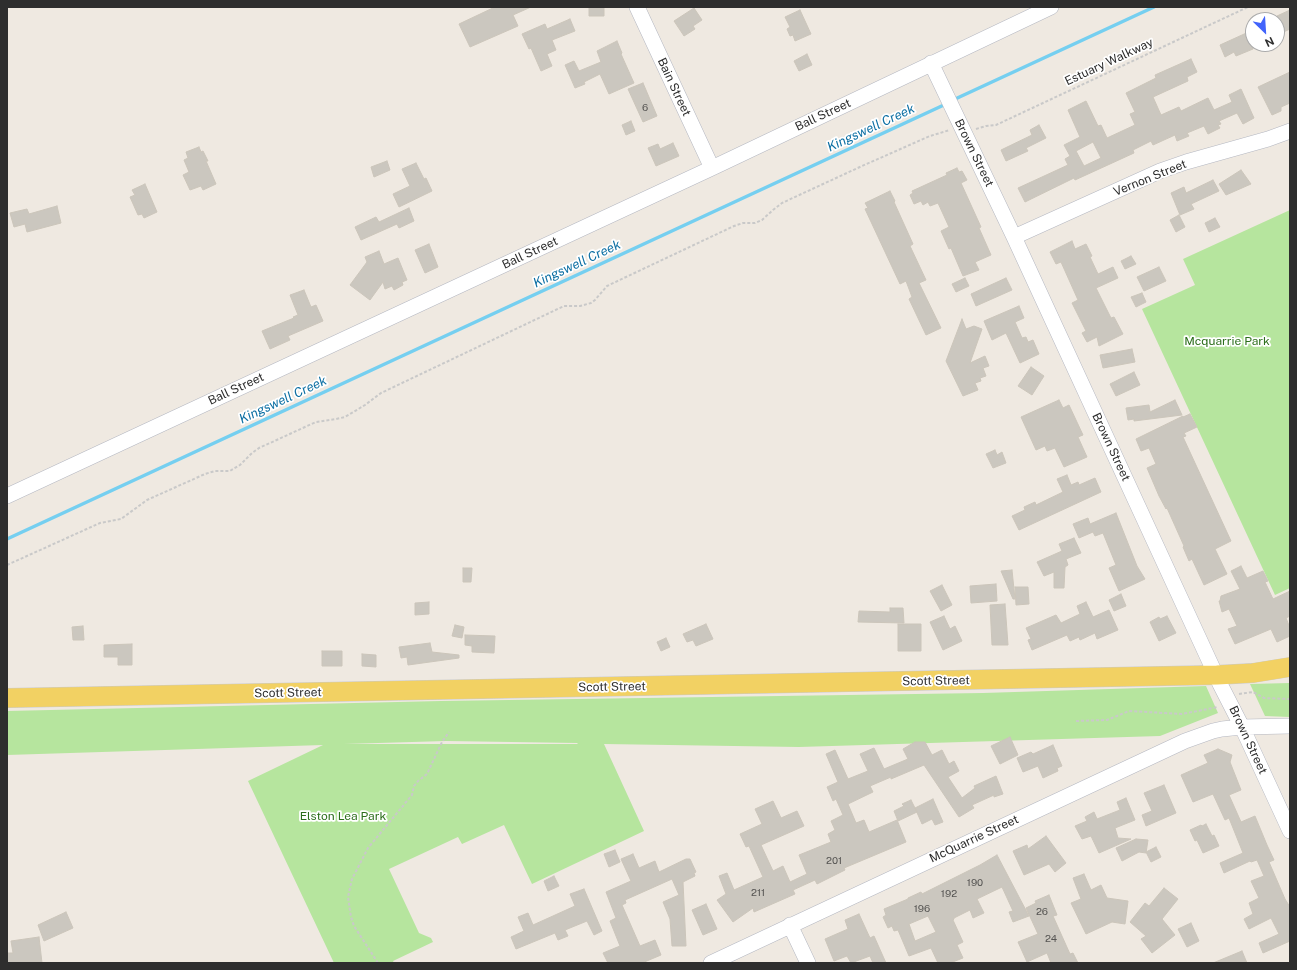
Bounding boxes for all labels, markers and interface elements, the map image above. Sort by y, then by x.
north arrow [1245,12,1285,52]
street label: Estuary Walkway [1063,35,1155,89]
text: N [1263,35,1276,49]
street label: Bain Street [654,56,694,118]
street label: Ball Street [793,96,853,134]
water label: Kingswell Creek [825,101,917,155]
house number: 6 [642,102,648,114]
street label: Brown Street [951,117,997,189]
street label: Vernon Street [1111,157,1189,199]
street label: Ball Street [500,234,560,272]
water label: Kingswell Creek [531,237,623,291]
park label: Mcquarrie Park [1184,334,1270,348]
street label: Ball Street [206,370,266,408]
water label: Kingswell Creek [237,373,329,427]
street label: Brown Street [1089,411,1133,483]
street label: Scott Street [902,673,970,689]
street label: Scott Street [578,679,646,695]
street label: Scott Street [254,685,322,701]
street label: Brown Street [1226,704,1270,776]
park label: Elston Lea Park [300,809,386,823]
street label: McQuarrie Street [927,812,1021,866]
house number: 201 [826,855,842,867]
house number: 190 [967,877,983,889]
house number: 211 [751,887,765,899]
house number: 192 [941,888,957,900]
house number: 196 [914,903,930,915]
house number: 26 [1036,906,1048,918]
house number: 24 [1045,933,1057,945]

